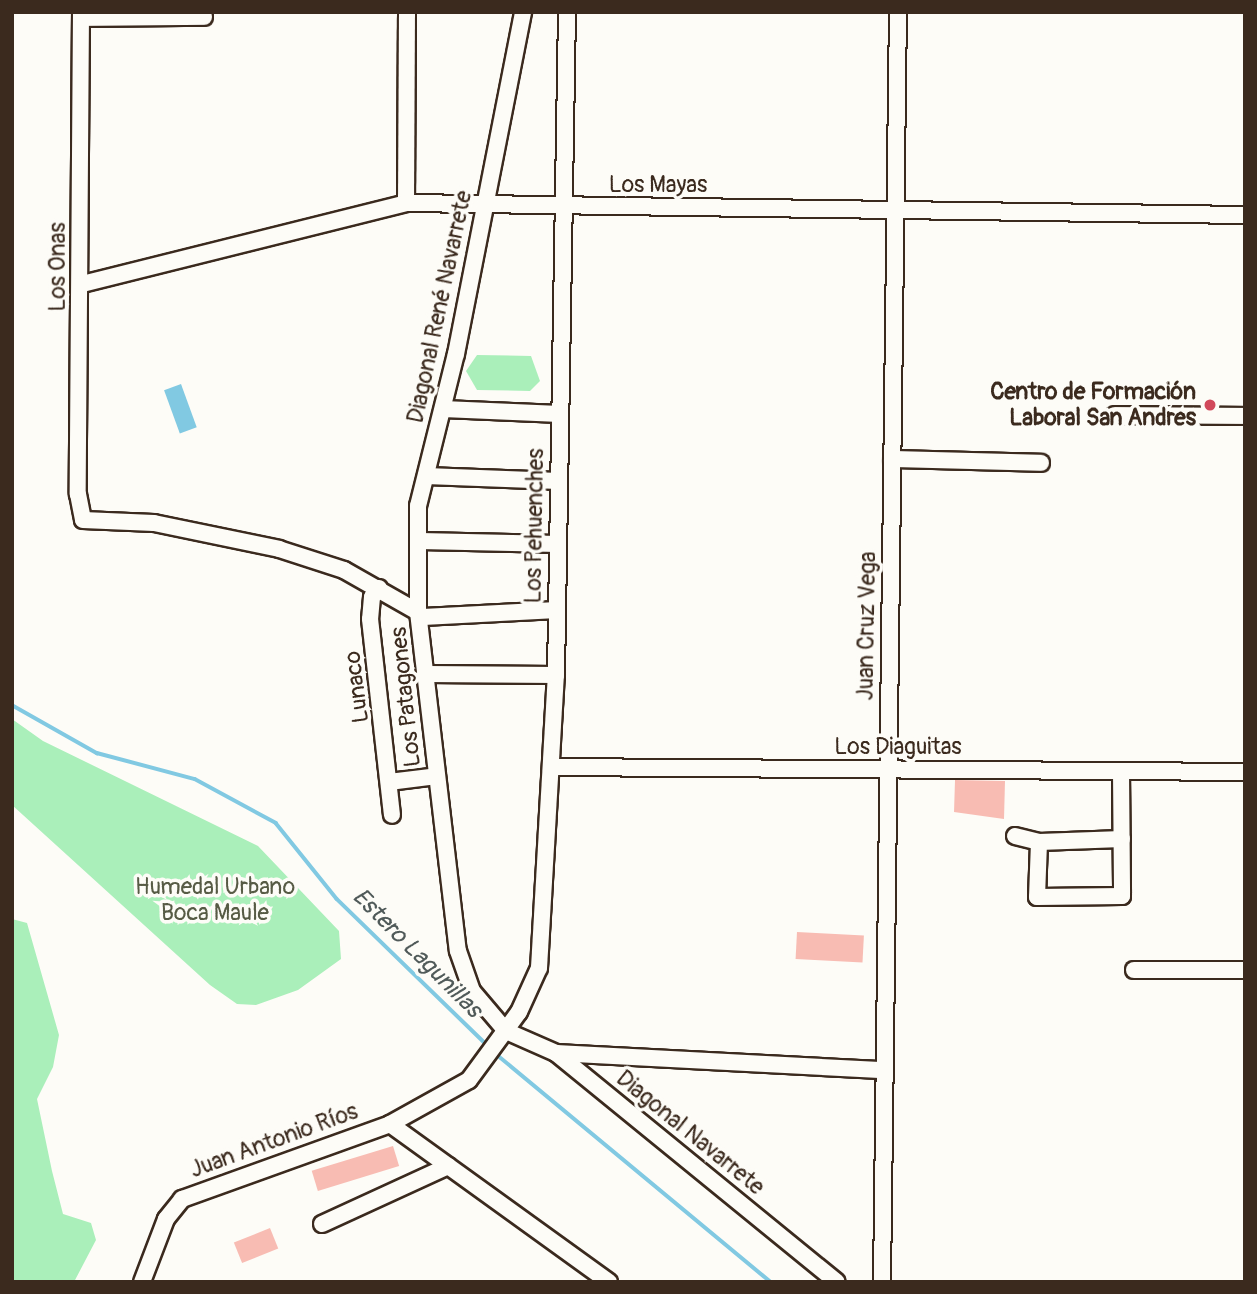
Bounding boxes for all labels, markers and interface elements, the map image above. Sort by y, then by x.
street label: Los Mayas [609,171,707,199]
street label: Diagonal René Navarrete [402,188,478,426]
street label: Los Onas [44,222,72,312]
place label: Centro de Formación Laboral San Andres [990,378,1196,432]
marker: Centro de Formación Laboral San Andres [1202,397,1218,413]
street label: Los Pehuenches [520,448,550,604]
street label: Juan Cruz Vega [852,551,882,701]
street label: Los Patagones [385,626,427,768]
street label: Lunaco [339,649,375,725]
street label: Los Diaguitas [834,733,962,761]
park label: Humedal Urbano Boca Maule [135,873,295,927]
water label: Estero Lagunillas [346,882,488,1024]
street label: Diagonal Navarrete [610,1065,770,1201]
street label: Juan Antonio Ríos [186,1098,362,1184]

